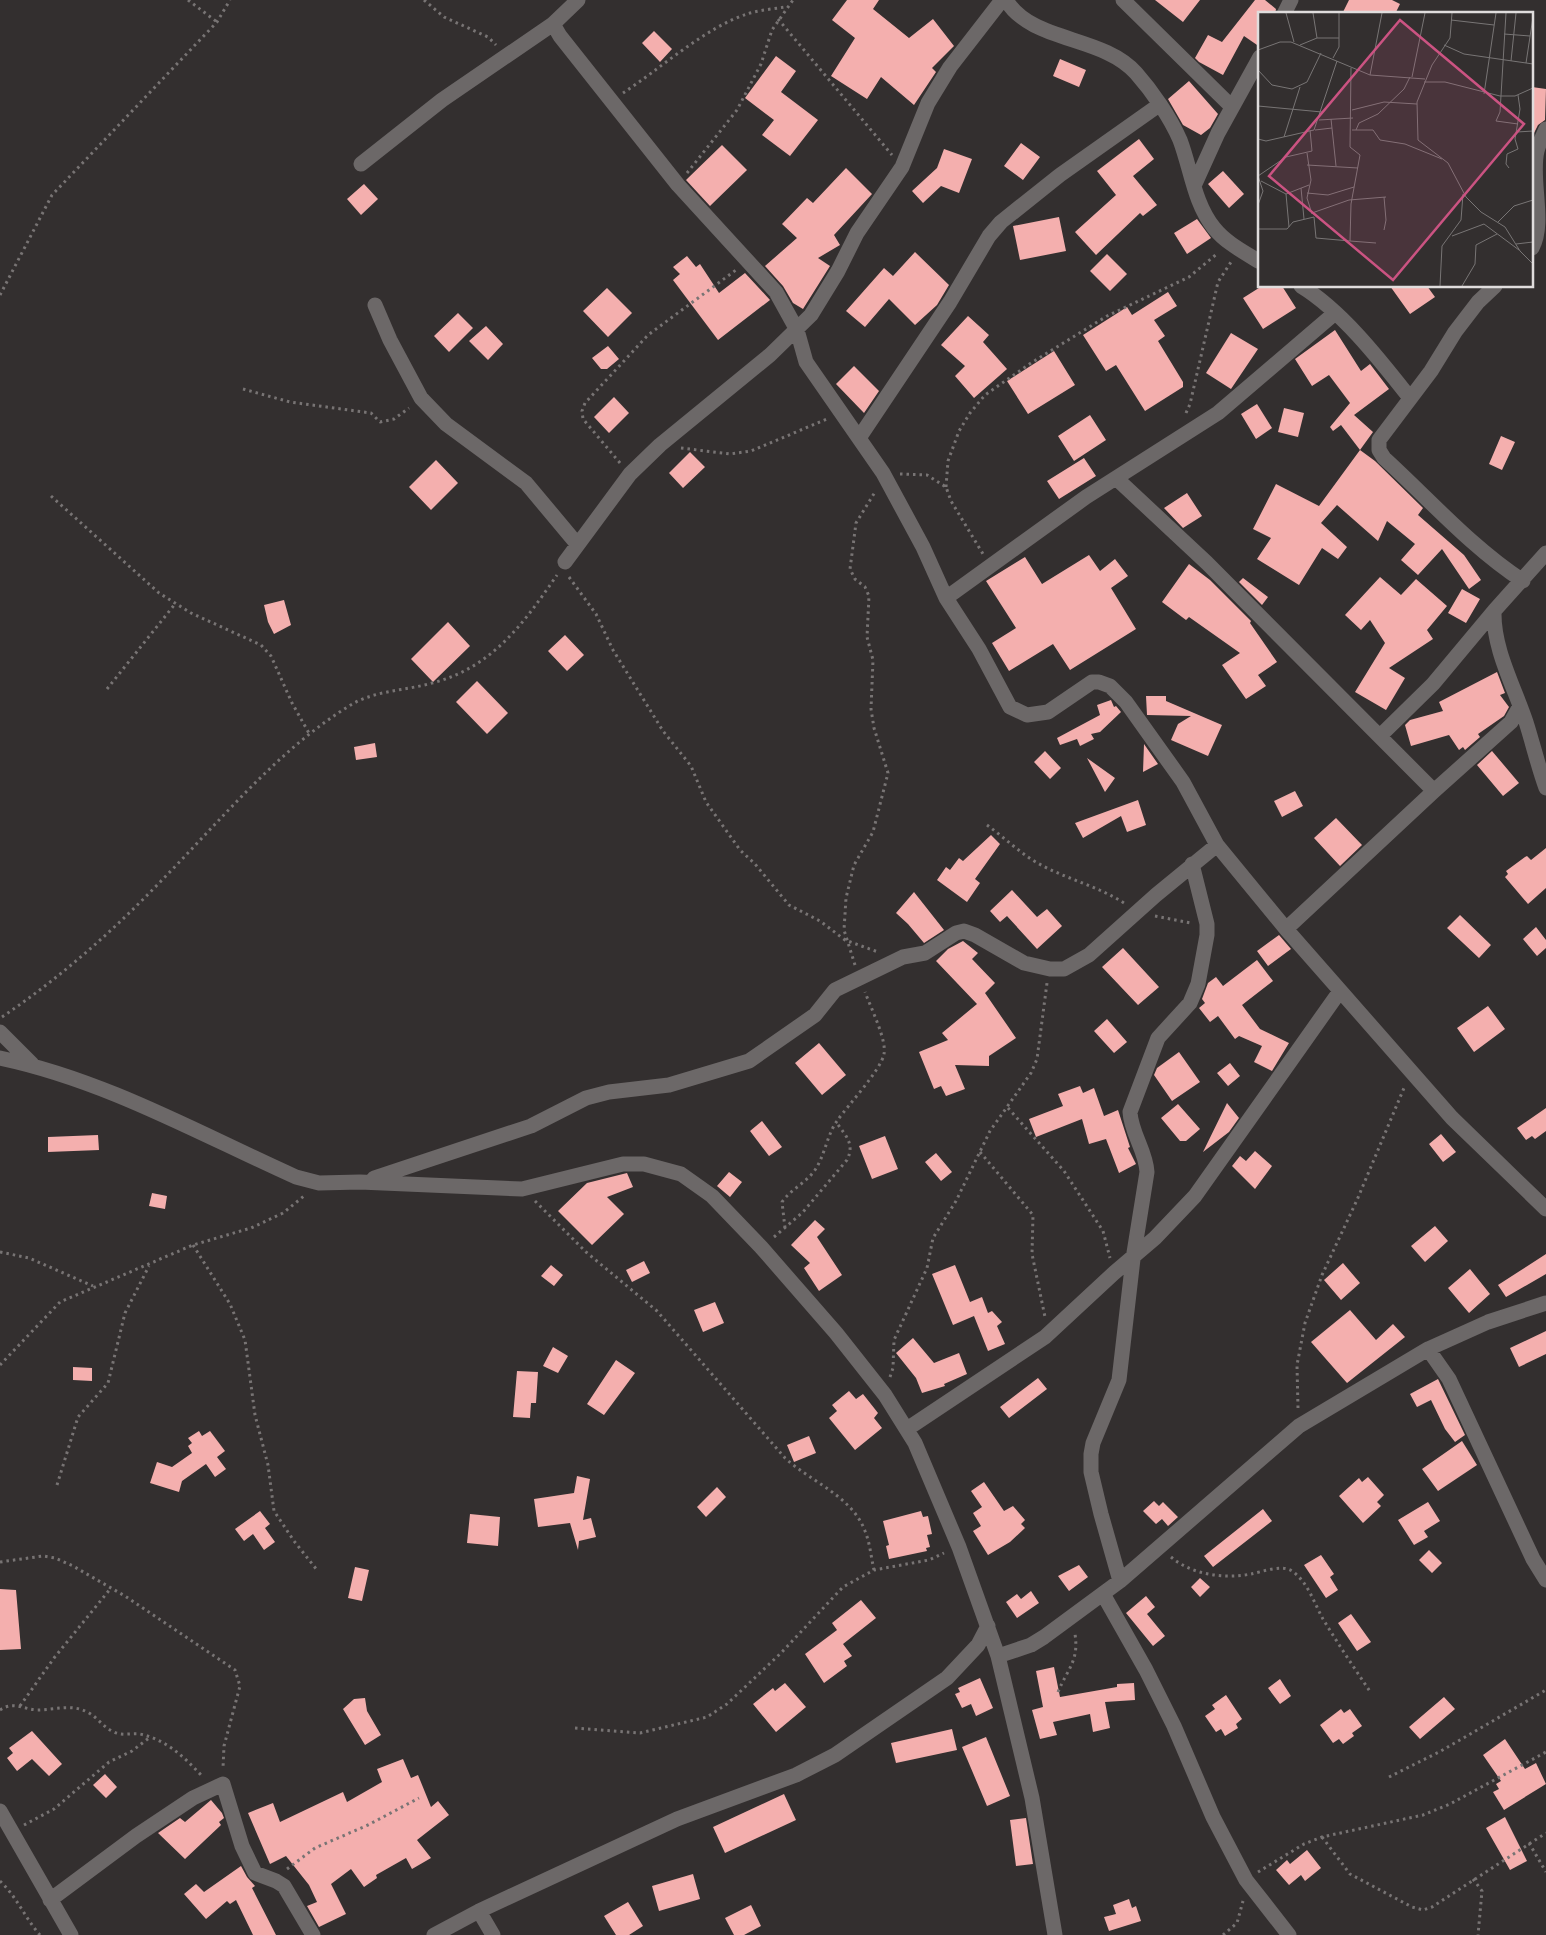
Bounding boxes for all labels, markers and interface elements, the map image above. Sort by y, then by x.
inset map [1258,12,1534,288]

